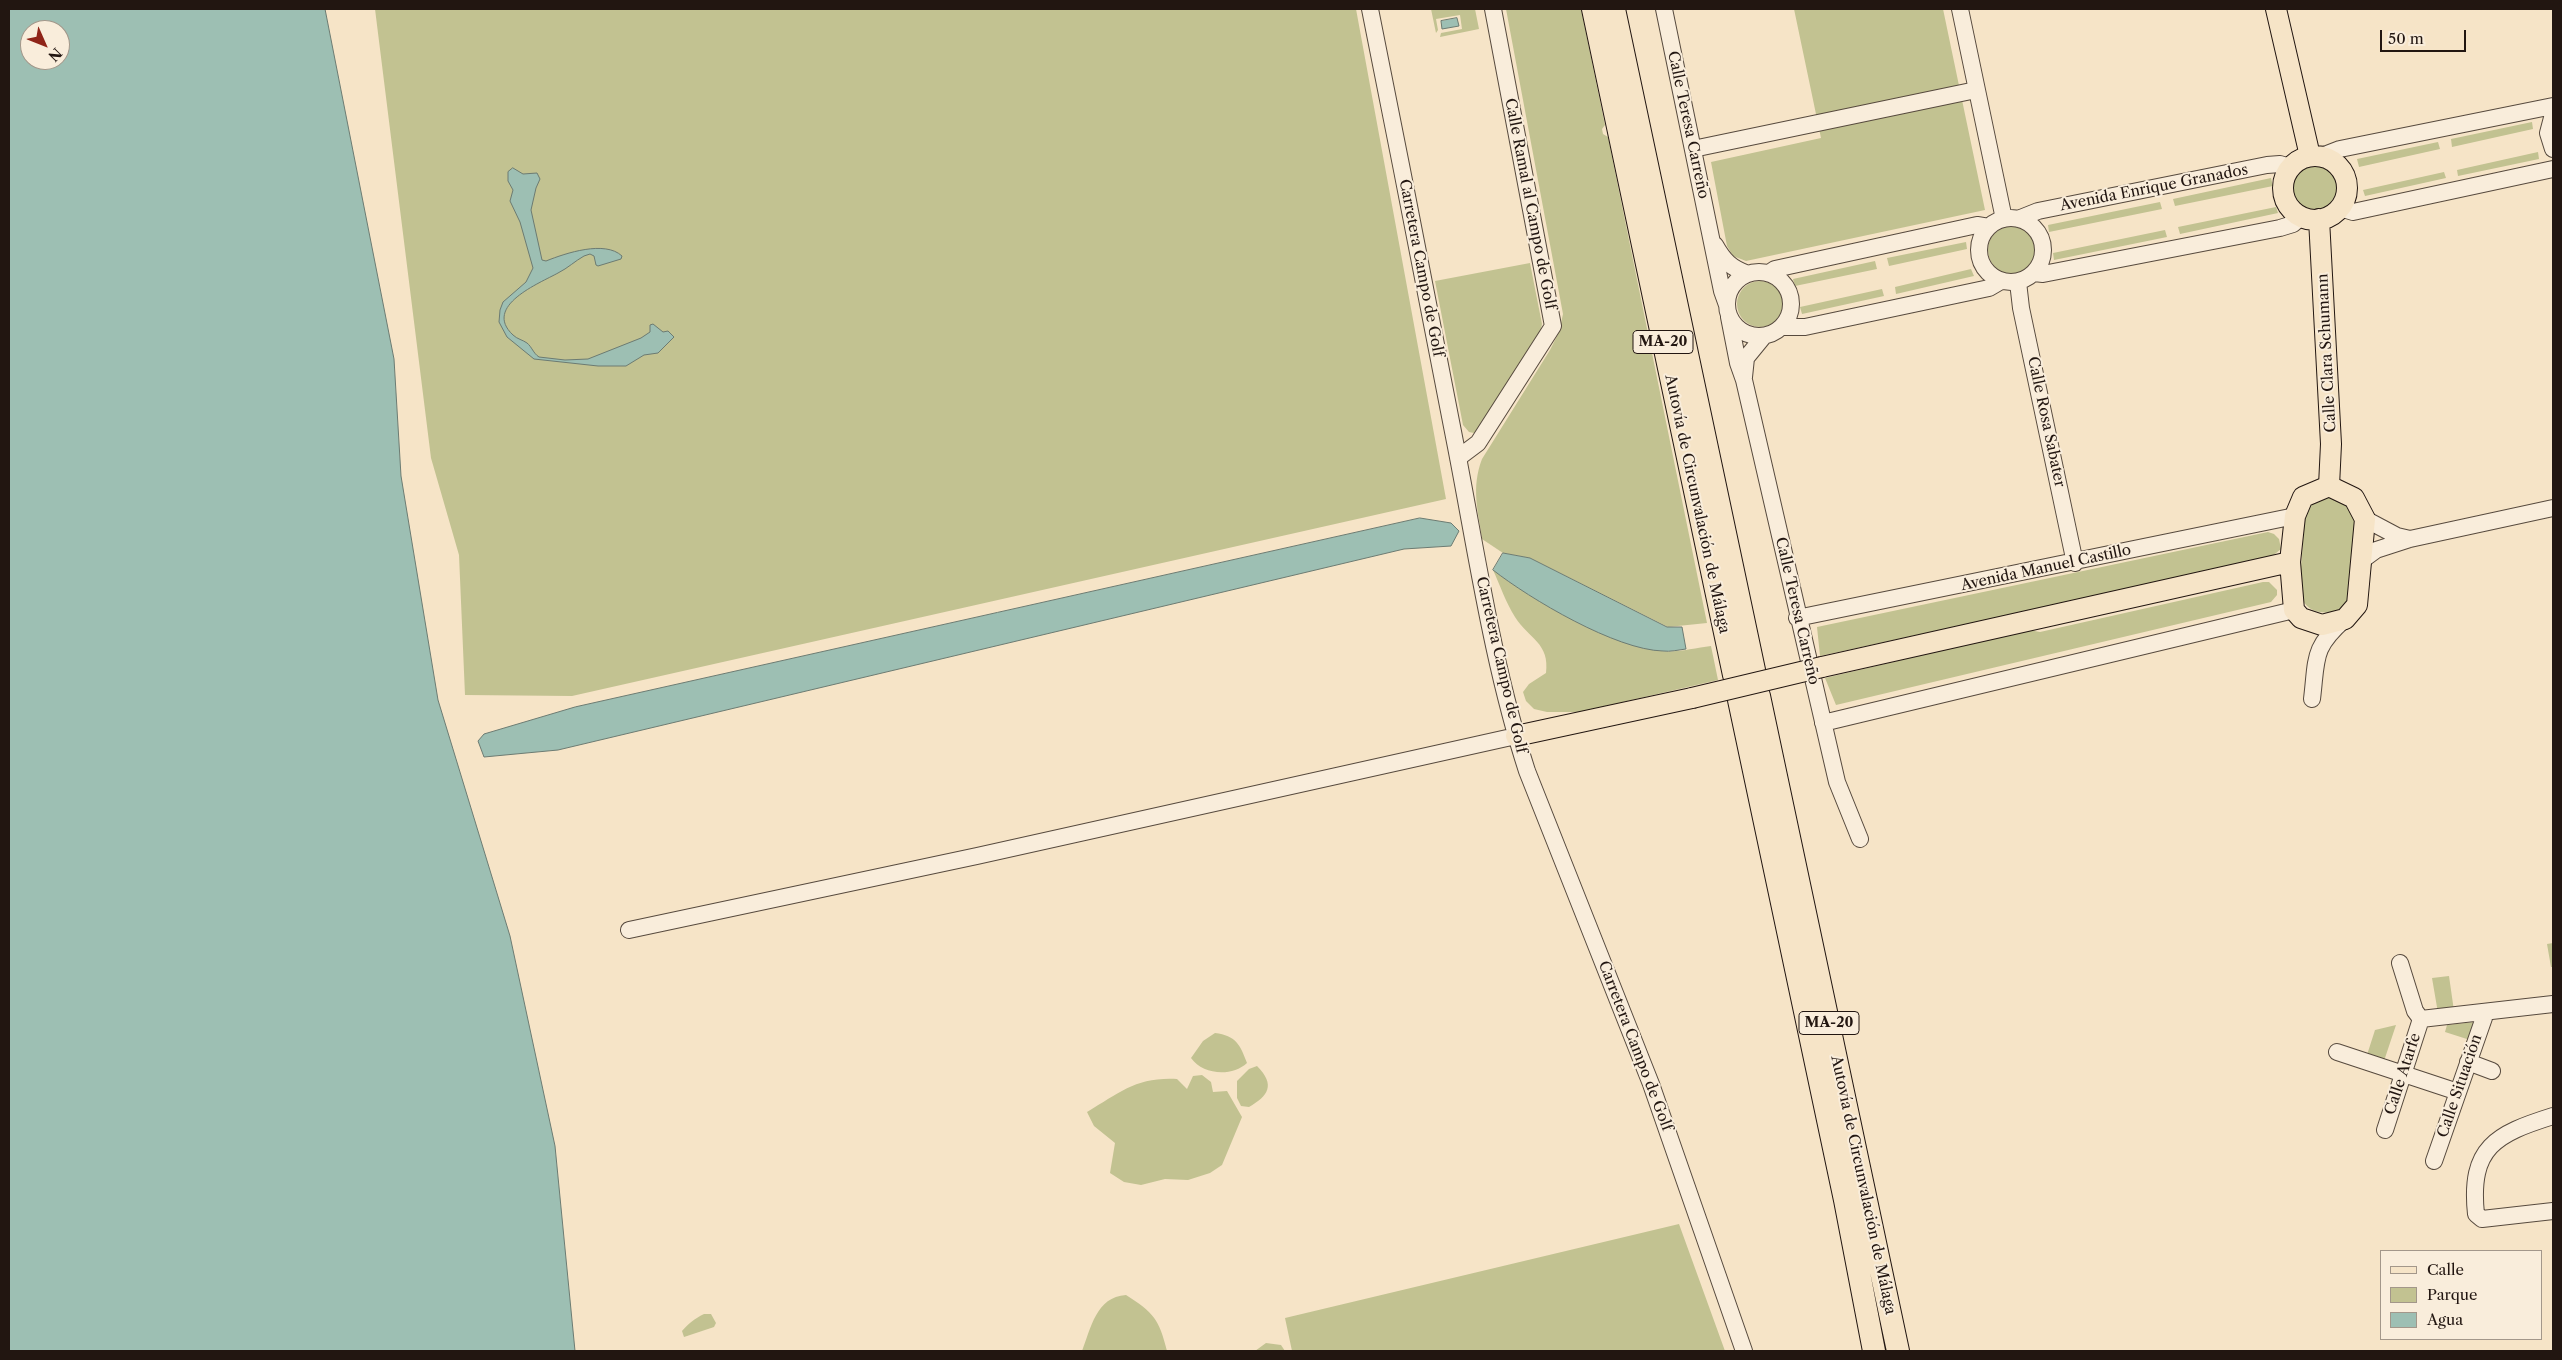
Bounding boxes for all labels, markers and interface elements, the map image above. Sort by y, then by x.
north arrow [20,20,70,70]
scale bar [2382,20,2468,52]
text: 50 m [2388,29,2424,48]
text: N [44,44,66,65]
street label: Calle Teresa Carreño [1664,49,1712,201]
street label: Calle Ramal al Campo de Golf [1501,97,1559,311]
street label: Avenida Enrique Granados [2059,161,2249,215]
street label: Carretera Campo de Golf [1395,178,1447,358]
street label: Calle Clara Schumann [2314,273,2340,433]
road number: MA-20 [1633,331,1693,354]
street label: Calle Rosa Sabater [2023,355,2069,489]
street label: Autovía de Circunvalación de Málaga [1661,373,1733,635]
street label: Calle Teresa Carreño [1771,536,1823,686]
street label: Avenida Manuel Castillo [1959,541,2133,595]
street label: Carretera Campo de Golf [1472,575,1530,755]
street label: Carretera Campo de Golf [1594,958,1676,1134]
road number: MA-20 [1799,1011,1859,1034]
street label: Calle Atarfe [2381,1031,2425,1117]
street label: Calle Situación [2434,1032,2486,1140]
street label: Autovía de Circunvalación de Málaga [1827,1054,1899,1316]
legend [2380,1250,2542,1340]
text: Calle [2427,1260,2464,1279]
text: Parque [2427,1285,2477,1304]
text: Agua [2427,1310,2463,1329]

